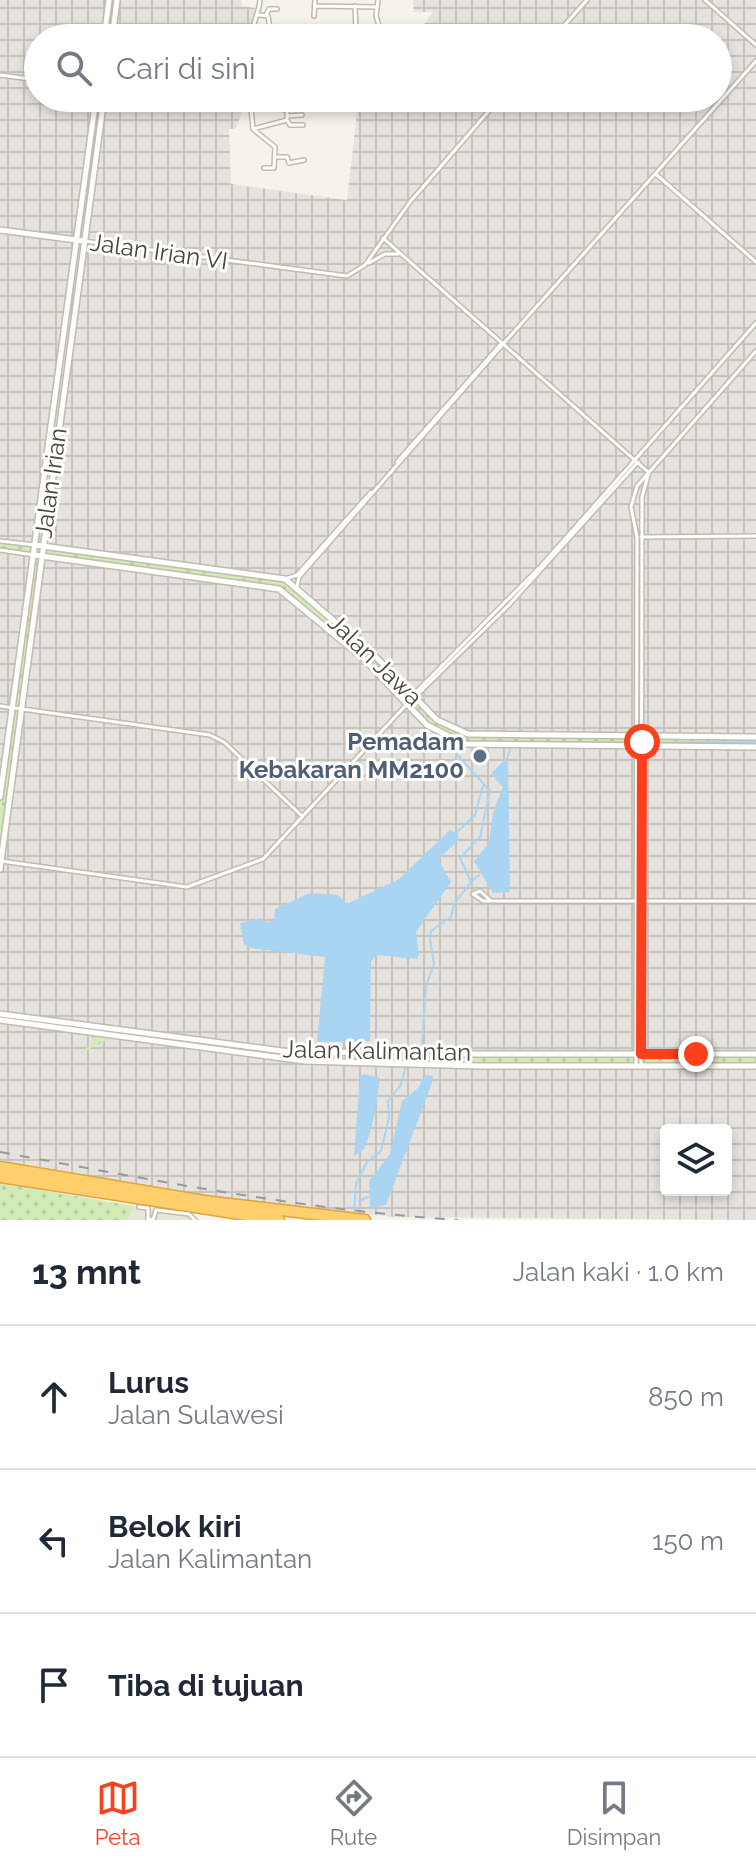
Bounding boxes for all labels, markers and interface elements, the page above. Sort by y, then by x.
search box [24,24,732,112]
icon: search [52,46,96,90]
text: Cari di sini [116,51,256,86]
street label: Jalan Irian VI [89,228,230,275]
street label: Jalan Irian [28,426,73,540]
street label: Jalan Jawa [322,608,429,712]
route start [624,724,660,760]
place label: Pemadam Kebakaran MM2100 [239,727,464,784]
marker: Pemadam Kebakaran MM2100 [471,747,489,765]
street label: Jalan Kalimantan [282,1034,472,1067]
route end [678,1036,714,1072]
map controls [660,1124,732,1196]
button: layers [660,1124,732,1196]
text: 13 mnt [32,1252,141,1292]
text: Jalan kaki · 1.0 km [513,1257,724,1287]
text: Lurus [108,1365,189,1400]
icon: ahead [32,1375,76,1419]
text: 850 m [648,1382,724,1412]
text: Jalan Sulawesi [108,1400,284,1430]
text: Belok kiri [108,1509,242,1544]
icon: left [32,1519,76,1563]
text: 150 m [652,1526,724,1556]
text: Jalan Kalimantan [108,1544,312,1574]
icon: arrive [32,1663,76,1707]
text: Tiba di tujuan [108,1668,304,1703]
tab: Peta [95,1776,140,1850]
tab: Rute [330,1776,377,1850]
tab: Disimpan [567,1776,661,1850]

